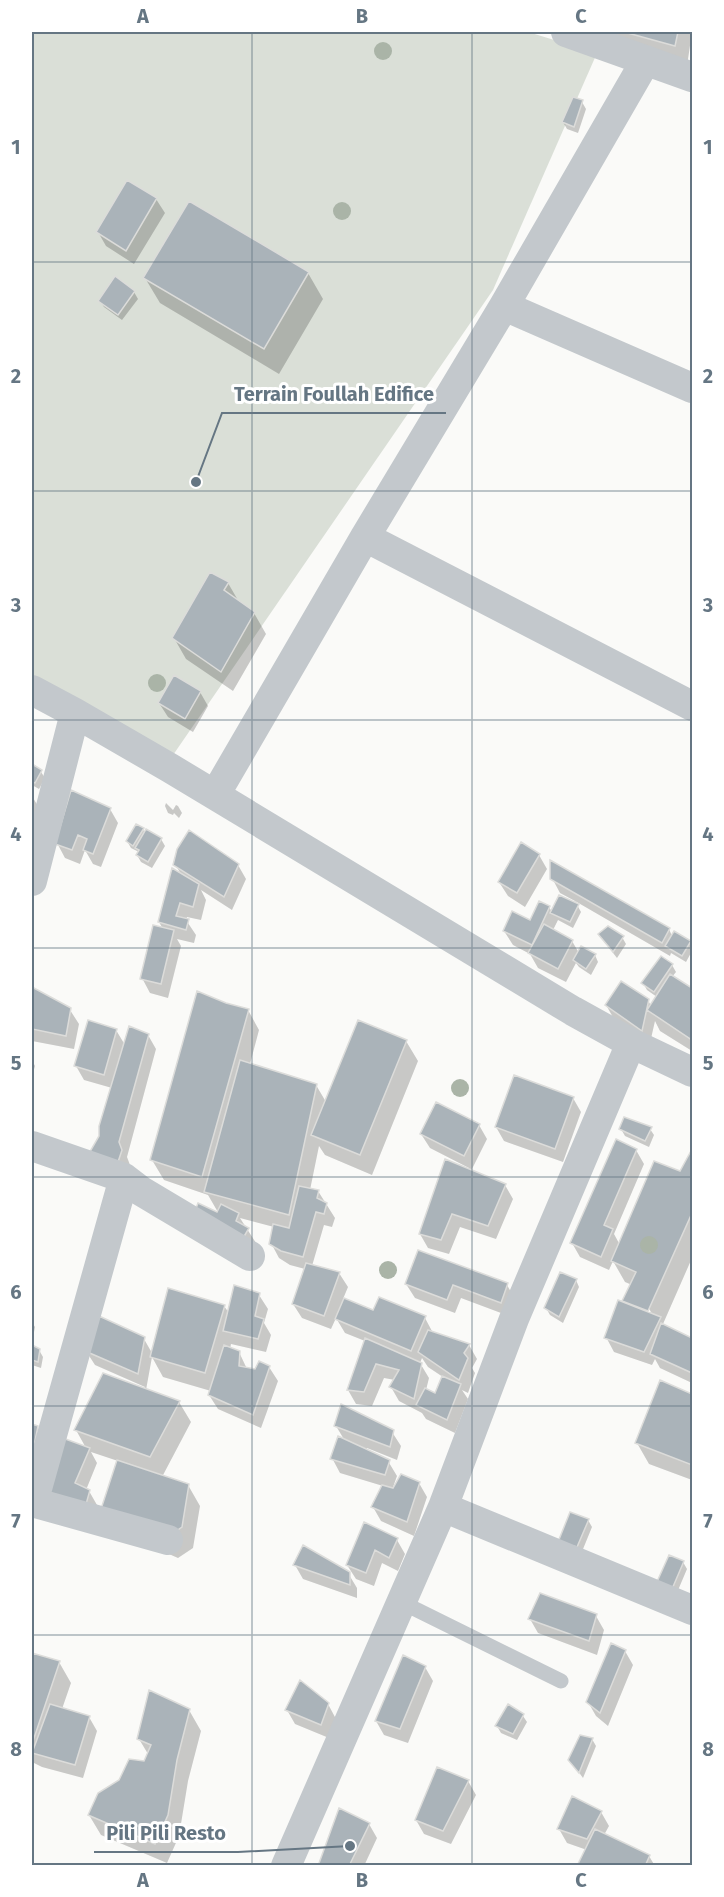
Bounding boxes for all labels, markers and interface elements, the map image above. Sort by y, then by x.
text: A [136,4,150,28]
text: B [356,4,368,28]
text: C [575,4,587,28]
text: 1 [11,135,21,159]
text: 1 [703,135,713,159]
text: 2 [11,364,21,388]
text: 2 [703,364,713,388]
callout: Terrain Foullah Edifice [222,375,446,413]
text: Terrain Foullah Edifice [234,382,434,406]
text: 3 [10,593,21,617]
text: 3 [702,593,713,617]
text: 4 [10,822,22,846]
text: 4 [702,822,714,846]
text: 5 [11,1051,22,1075]
text: 5 [703,1051,714,1075]
text: 6 [10,1280,22,1304]
text: 6 [702,1280,714,1304]
text: 7 [11,1509,21,1533]
text: 7 [703,1509,713,1533]
text: 8 [10,1737,22,1761]
text: 8 [702,1737,714,1761]
callout: Pili Pili Resto [94,1814,238,1852]
text: Pili Pili Resto [106,1821,226,1845]
text: A [136,1868,150,1892]
text: B [356,1868,368,1892]
text: C [575,1868,587,1892]

